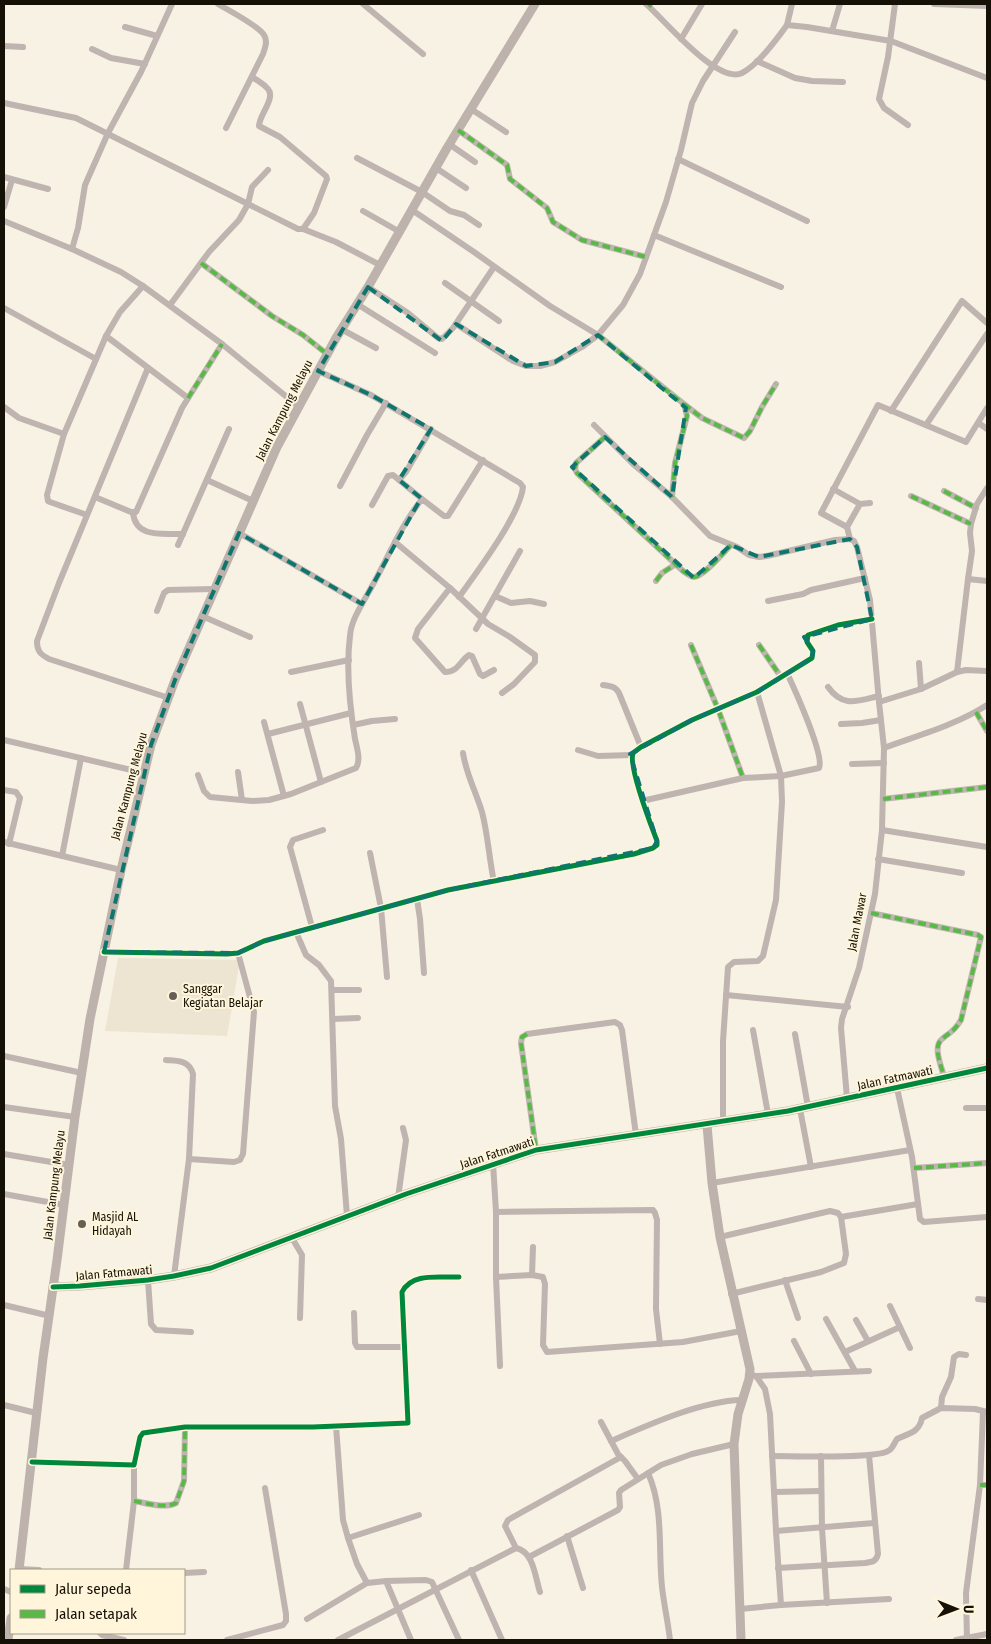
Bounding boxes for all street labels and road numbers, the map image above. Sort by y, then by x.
street label: Jalan Kampung Melayu [253,357,315,463]
street label: Jalan Kampung Melayu [108,731,150,841]
street label: Jalan Mawar [844,891,870,952]
street label: Jalan Fatmawati [856,1063,934,1093]
street label: Jalan Kampung Melayu [40,1129,68,1241]
street label: Jalan Fatmawati [458,1134,536,1172]
street label: Jalan Fatmawati [75,1263,153,1283]

